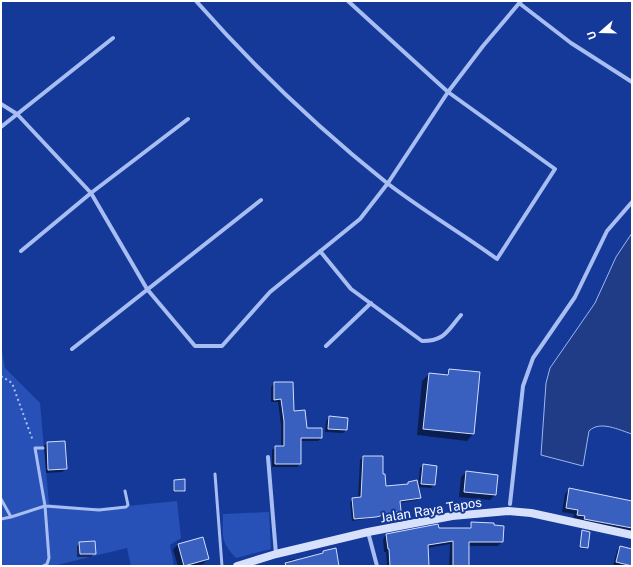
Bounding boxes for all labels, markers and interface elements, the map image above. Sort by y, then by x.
north arrow [581,12,621,52]
text: U [585,30,599,41]
street label: Jalan Raya Tapos [379,495,483,525]

